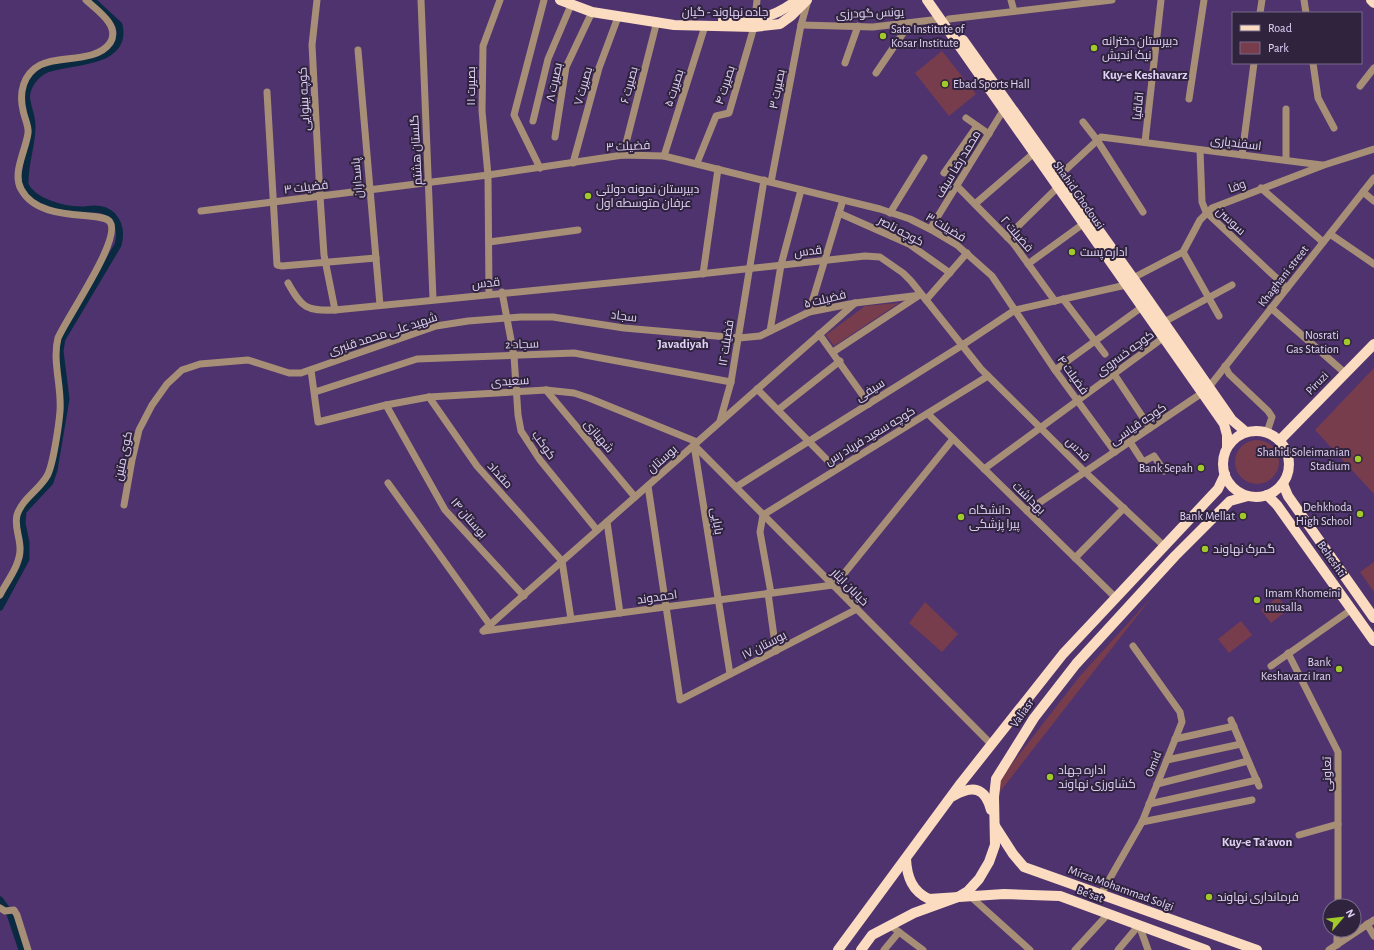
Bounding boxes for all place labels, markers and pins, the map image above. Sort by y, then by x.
place label: Sata Institute of Kosar Institute [891,23,966,49]
marker: Sata Institute of Kosar Institute [878,31,888,41]
place label: دبیرستان دخترانه نیک اندیش [1102,35,1178,62]
marker: دبیرستان دخترانه نیک اندیش [1089,43,1099,53]
place label: Ebad Sports Hall [953,78,1030,90]
marker: Ebad Sports Hall [940,79,950,89]
place label: دبیرستان نمونه دولتی عرفان متوسطه اول [596,183,699,210]
marker: دبیرستان نمونه دولتی عرفان متوسطه اول [583,191,593,201]
place label: اداره پست [1080,246,1128,261]
marker: اداره پست [1067,247,1077,257]
place label: Nosrati Gas Station [1286,329,1339,355]
marker: Nosrati Gas Station [1342,337,1352,347]
place label: Shahid Soleimanian Stadium [1257,446,1350,472]
marker: Shahid Soleimanian Stadium [1353,454,1363,464]
place label: Bank Sepah [1139,462,1193,474]
marker: Bank Sepah [1196,463,1206,473]
place label: Dehkhoda High School [1296,501,1352,527]
place label: دانشگاه پیرا پزشکی [969,504,1021,533]
marker: Dehkhoda High School [1355,509,1365,519]
place label: Bank Mellat [1179,510,1235,522]
marker: Bank Mellat [1238,511,1248,521]
marker: دانشگاه پیرا پزشکی [956,512,966,522]
place label: گمرک نهاوند [1213,543,1275,556]
marker: گمرک نهاوند [1200,544,1210,554]
place label: Imam Khomeini musalla [1265,587,1340,613]
marker: Imam Khomeini musalla [1252,595,1262,605]
place label: Bank Keshavarzi Iran [1261,656,1332,682]
marker: Bank Keshavarzi Iran [1334,664,1344,674]
place label: اداره جهاد کشاورزی نهاوند [1058,764,1136,791]
marker: اداره جهاد کشاورزی نهاوند [1045,772,1055,782]
place label: فرمانداری نهاوند [1217,891,1299,904]
marker: فرمانداری نهاوند [1204,892,1214,902]

